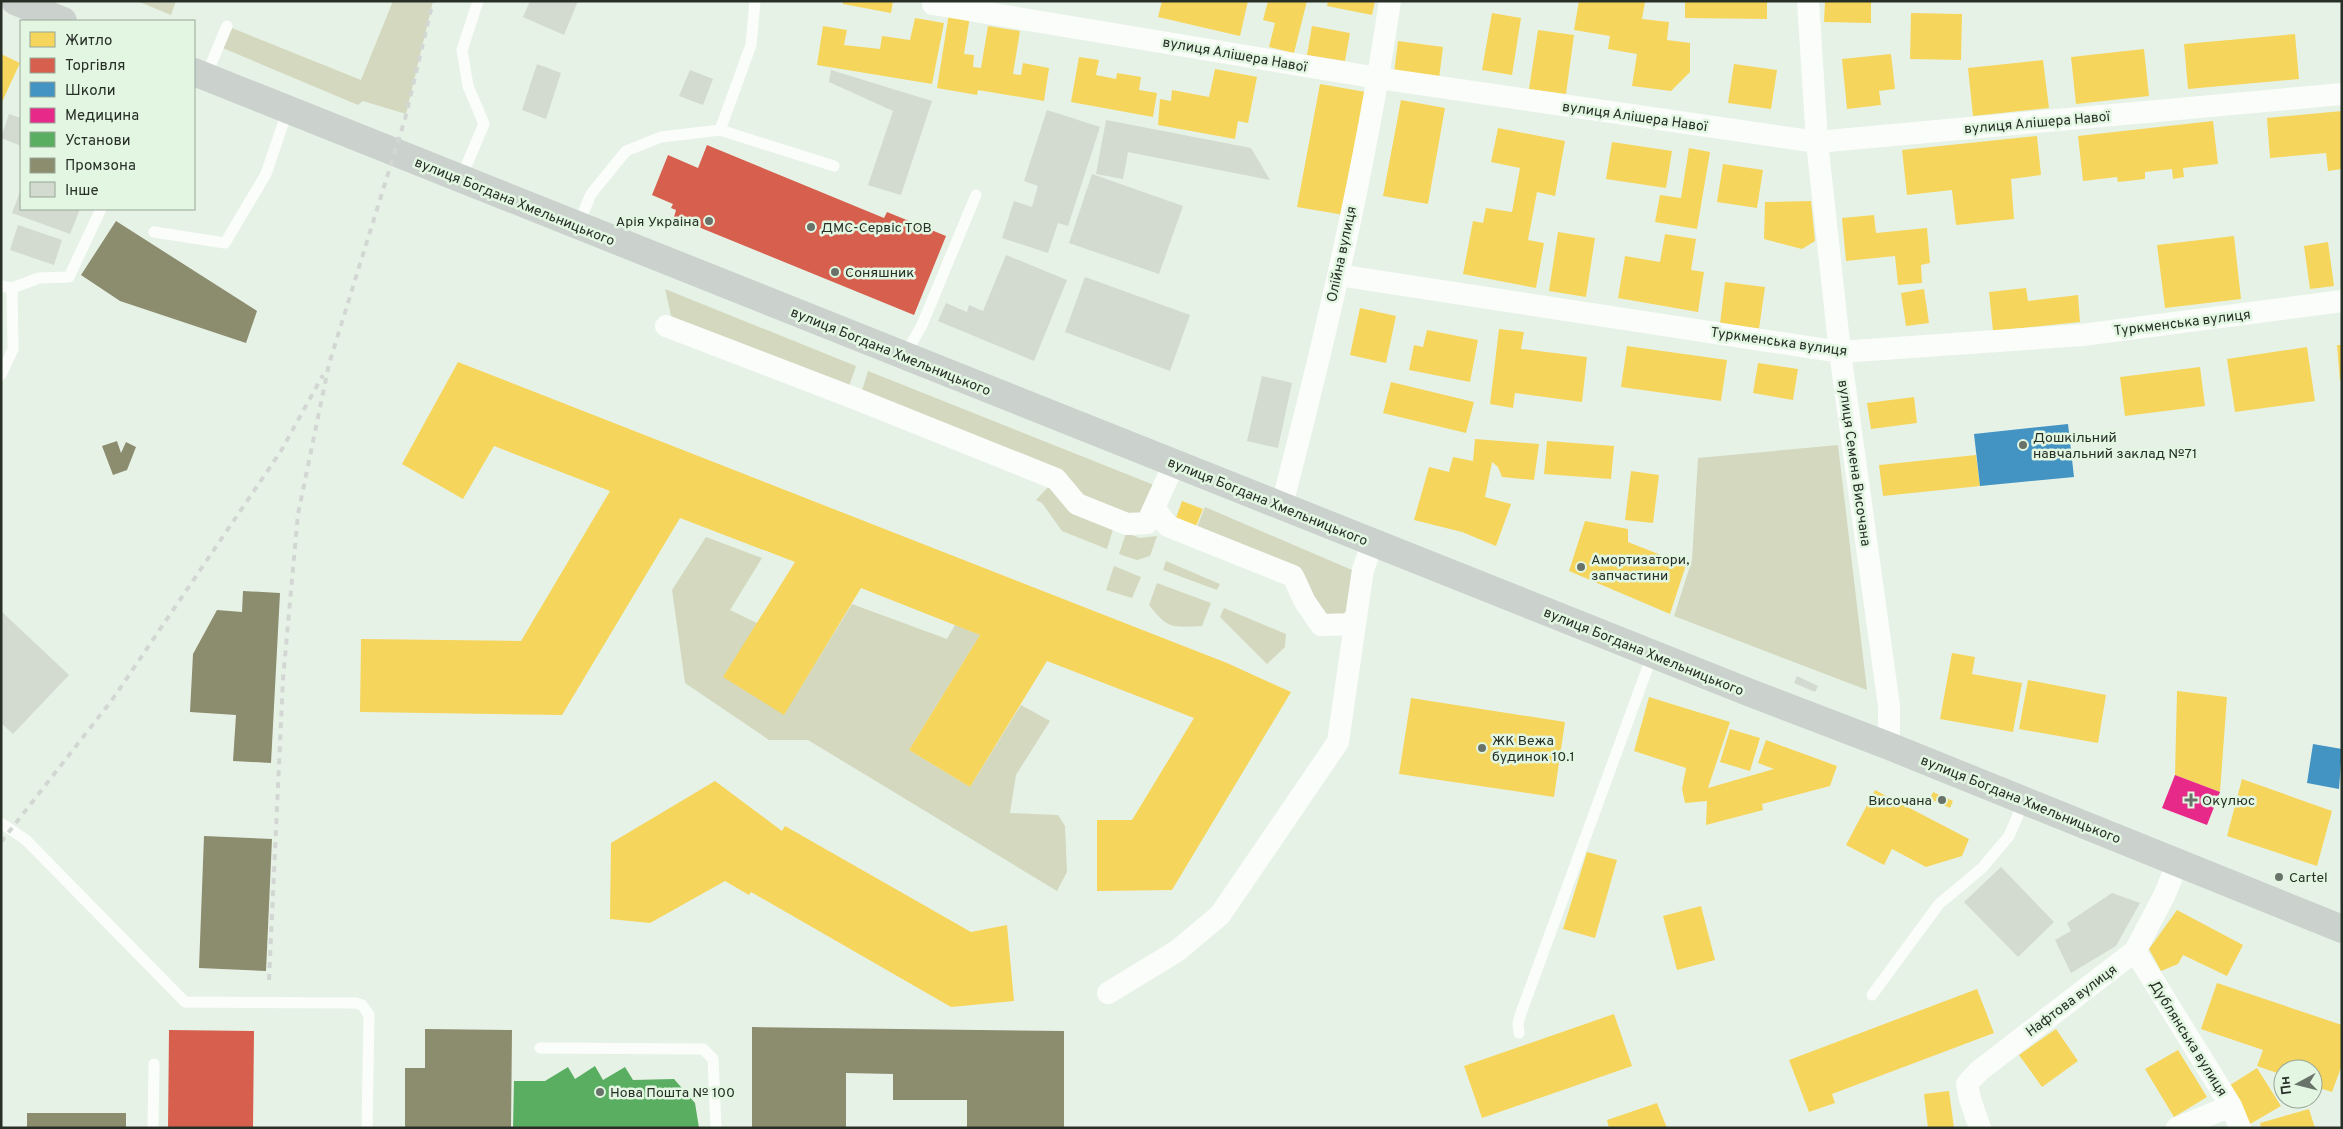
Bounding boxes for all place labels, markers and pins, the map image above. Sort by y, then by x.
place label: Арія Украіна [616,214,699,231]
marker: Арія Украіна [703,215,715,227]
place label: ДМС-Сервіс ТОВ [821,220,932,237]
marker: ДМС-Сервіс ТОВ [805,221,817,233]
place label: Соняшник [845,265,914,282]
marker: Соняшник [829,266,841,278]
place label: Дошкільний навчальний заклад №71 [2033,430,2197,463]
marker: Дошкільний навчальний заклад №71 [2017,439,2029,451]
place label: Амортизатори, запчастини [1591,552,1689,585]
marker: Амортизатори, запчастини [1575,561,1587,573]
place label: ЖК Вежа будинок 10.1 [1492,733,1575,766]
marker: ЖК Вежа будинок 10.1 [1476,742,1488,754]
place label: Височана [1868,793,1932,810]
marker: Окулюс [2184,793,2198,807]
place label: Окулюс [2202,793,2255,810]
marker: Височана [1936,794,1948,806]
place label: Cartel [2289,870,2328,887]
marker: Cartel [2273,871,2285,883]
place label: Нова Пошта № 100 [610,1085,735,1102]
marker: Нова Пошта № 100 [594,1086,606,1098]

